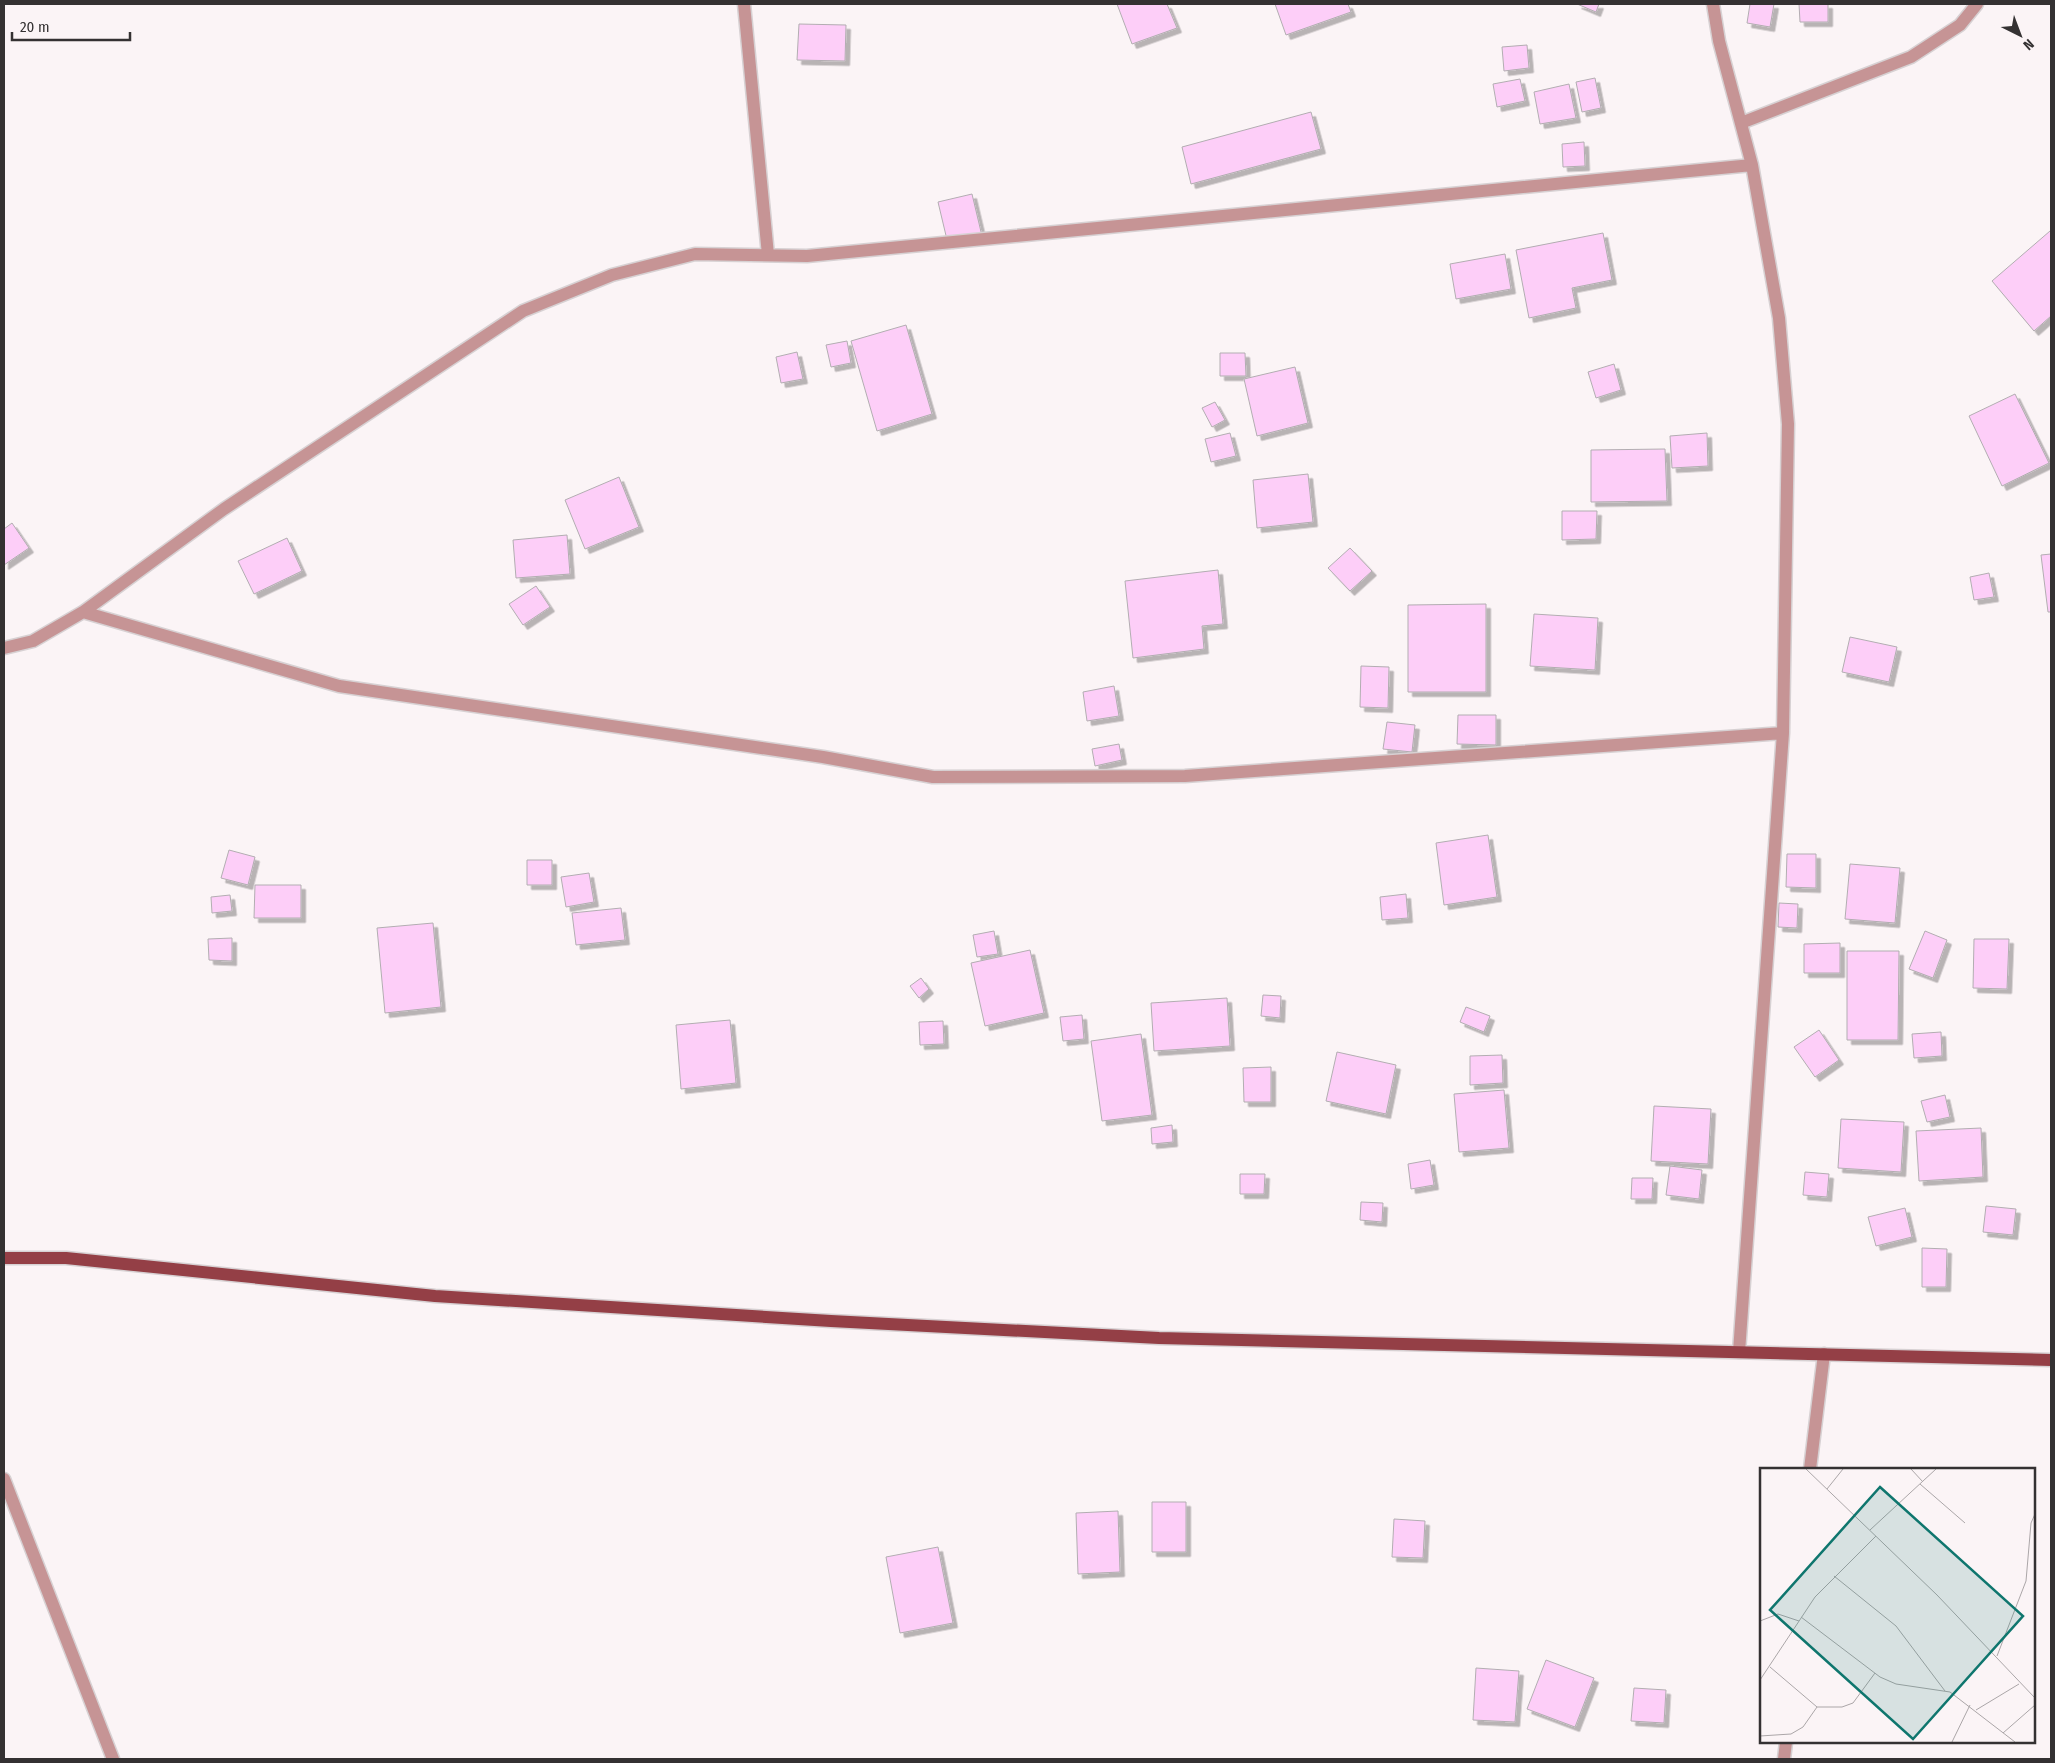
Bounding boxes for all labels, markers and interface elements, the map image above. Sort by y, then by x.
scale bar [12,10,130,42]
north arrow [1995,10,2045,60]
text: 20 m [20,18,50,36]
text: N [2020,35,2037,53]
inset map [1760,1468,2035,1743]

